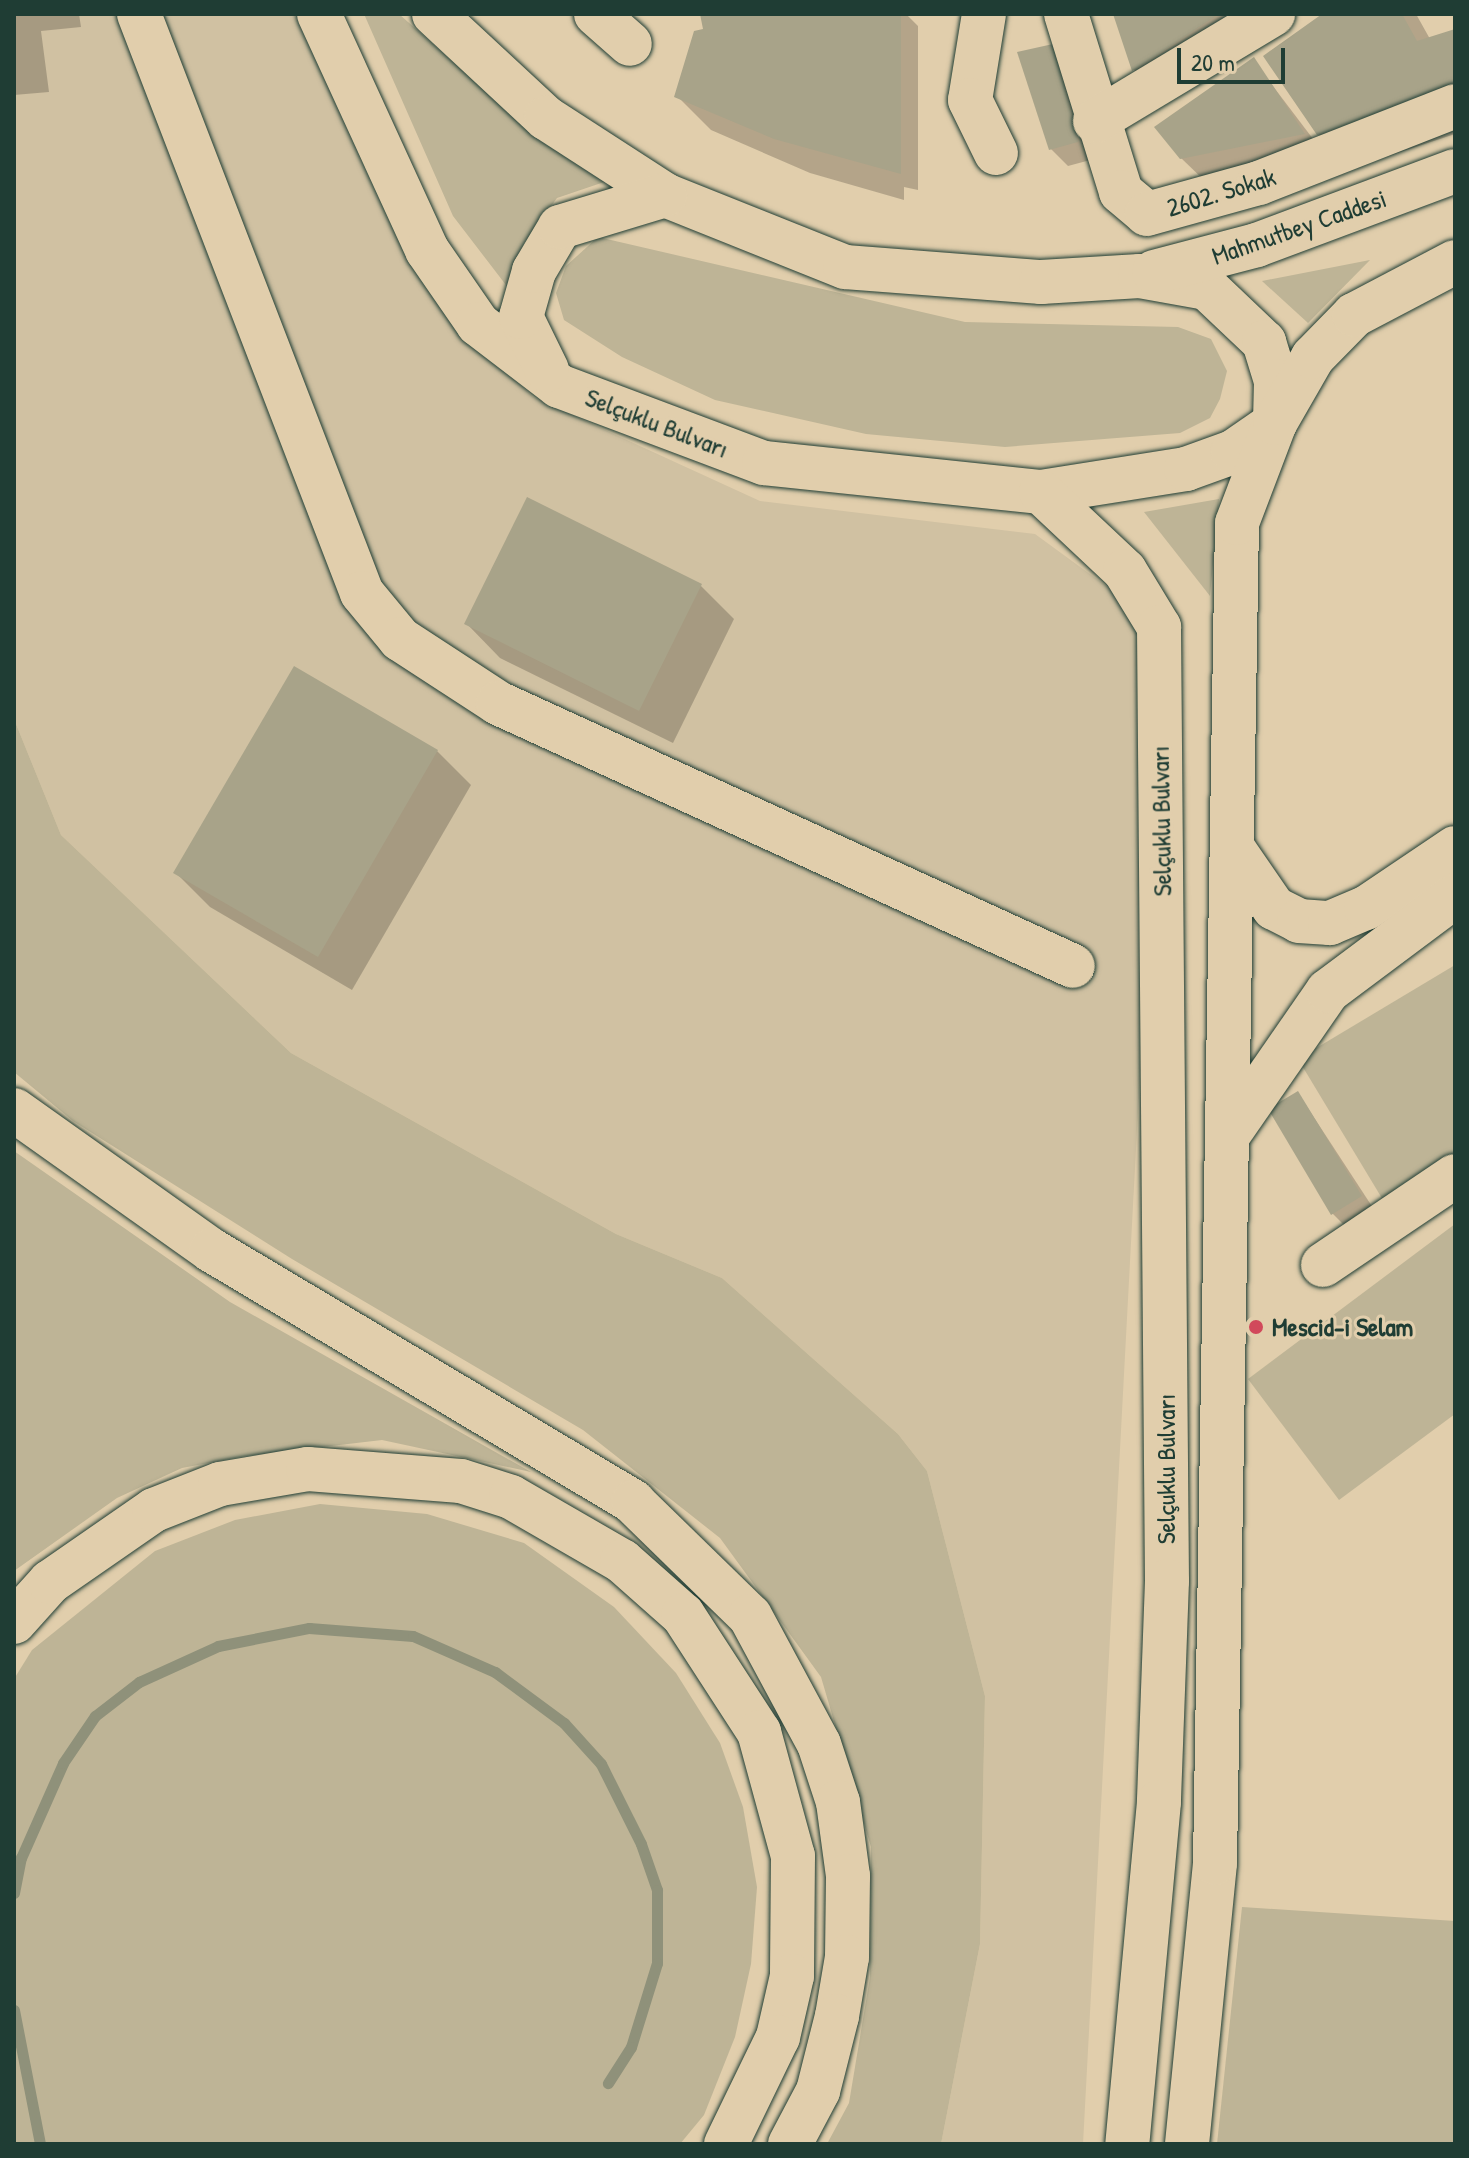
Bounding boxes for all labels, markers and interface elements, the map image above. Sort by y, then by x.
scale bar [1181,32,1289,82]
text: 20 m [1191,46,1235,78]
street label: 2602. Sokak [1163,161,1279,223]
street label: Mahmutbey Caddesi [1208,183,1390,271]
street label: Selçuklu Bulvarı [581,381,733,465]
street label: Selçuklu Bulvarı [1144,745,1178,897]
place label: Mescid-i Selam [1272,1311,1413,1343]
marker: Mescid-i Selam [1247,1318,1265,1336]
street label: Selçuklu Bulvarı [1150,1394,1182,1544]

